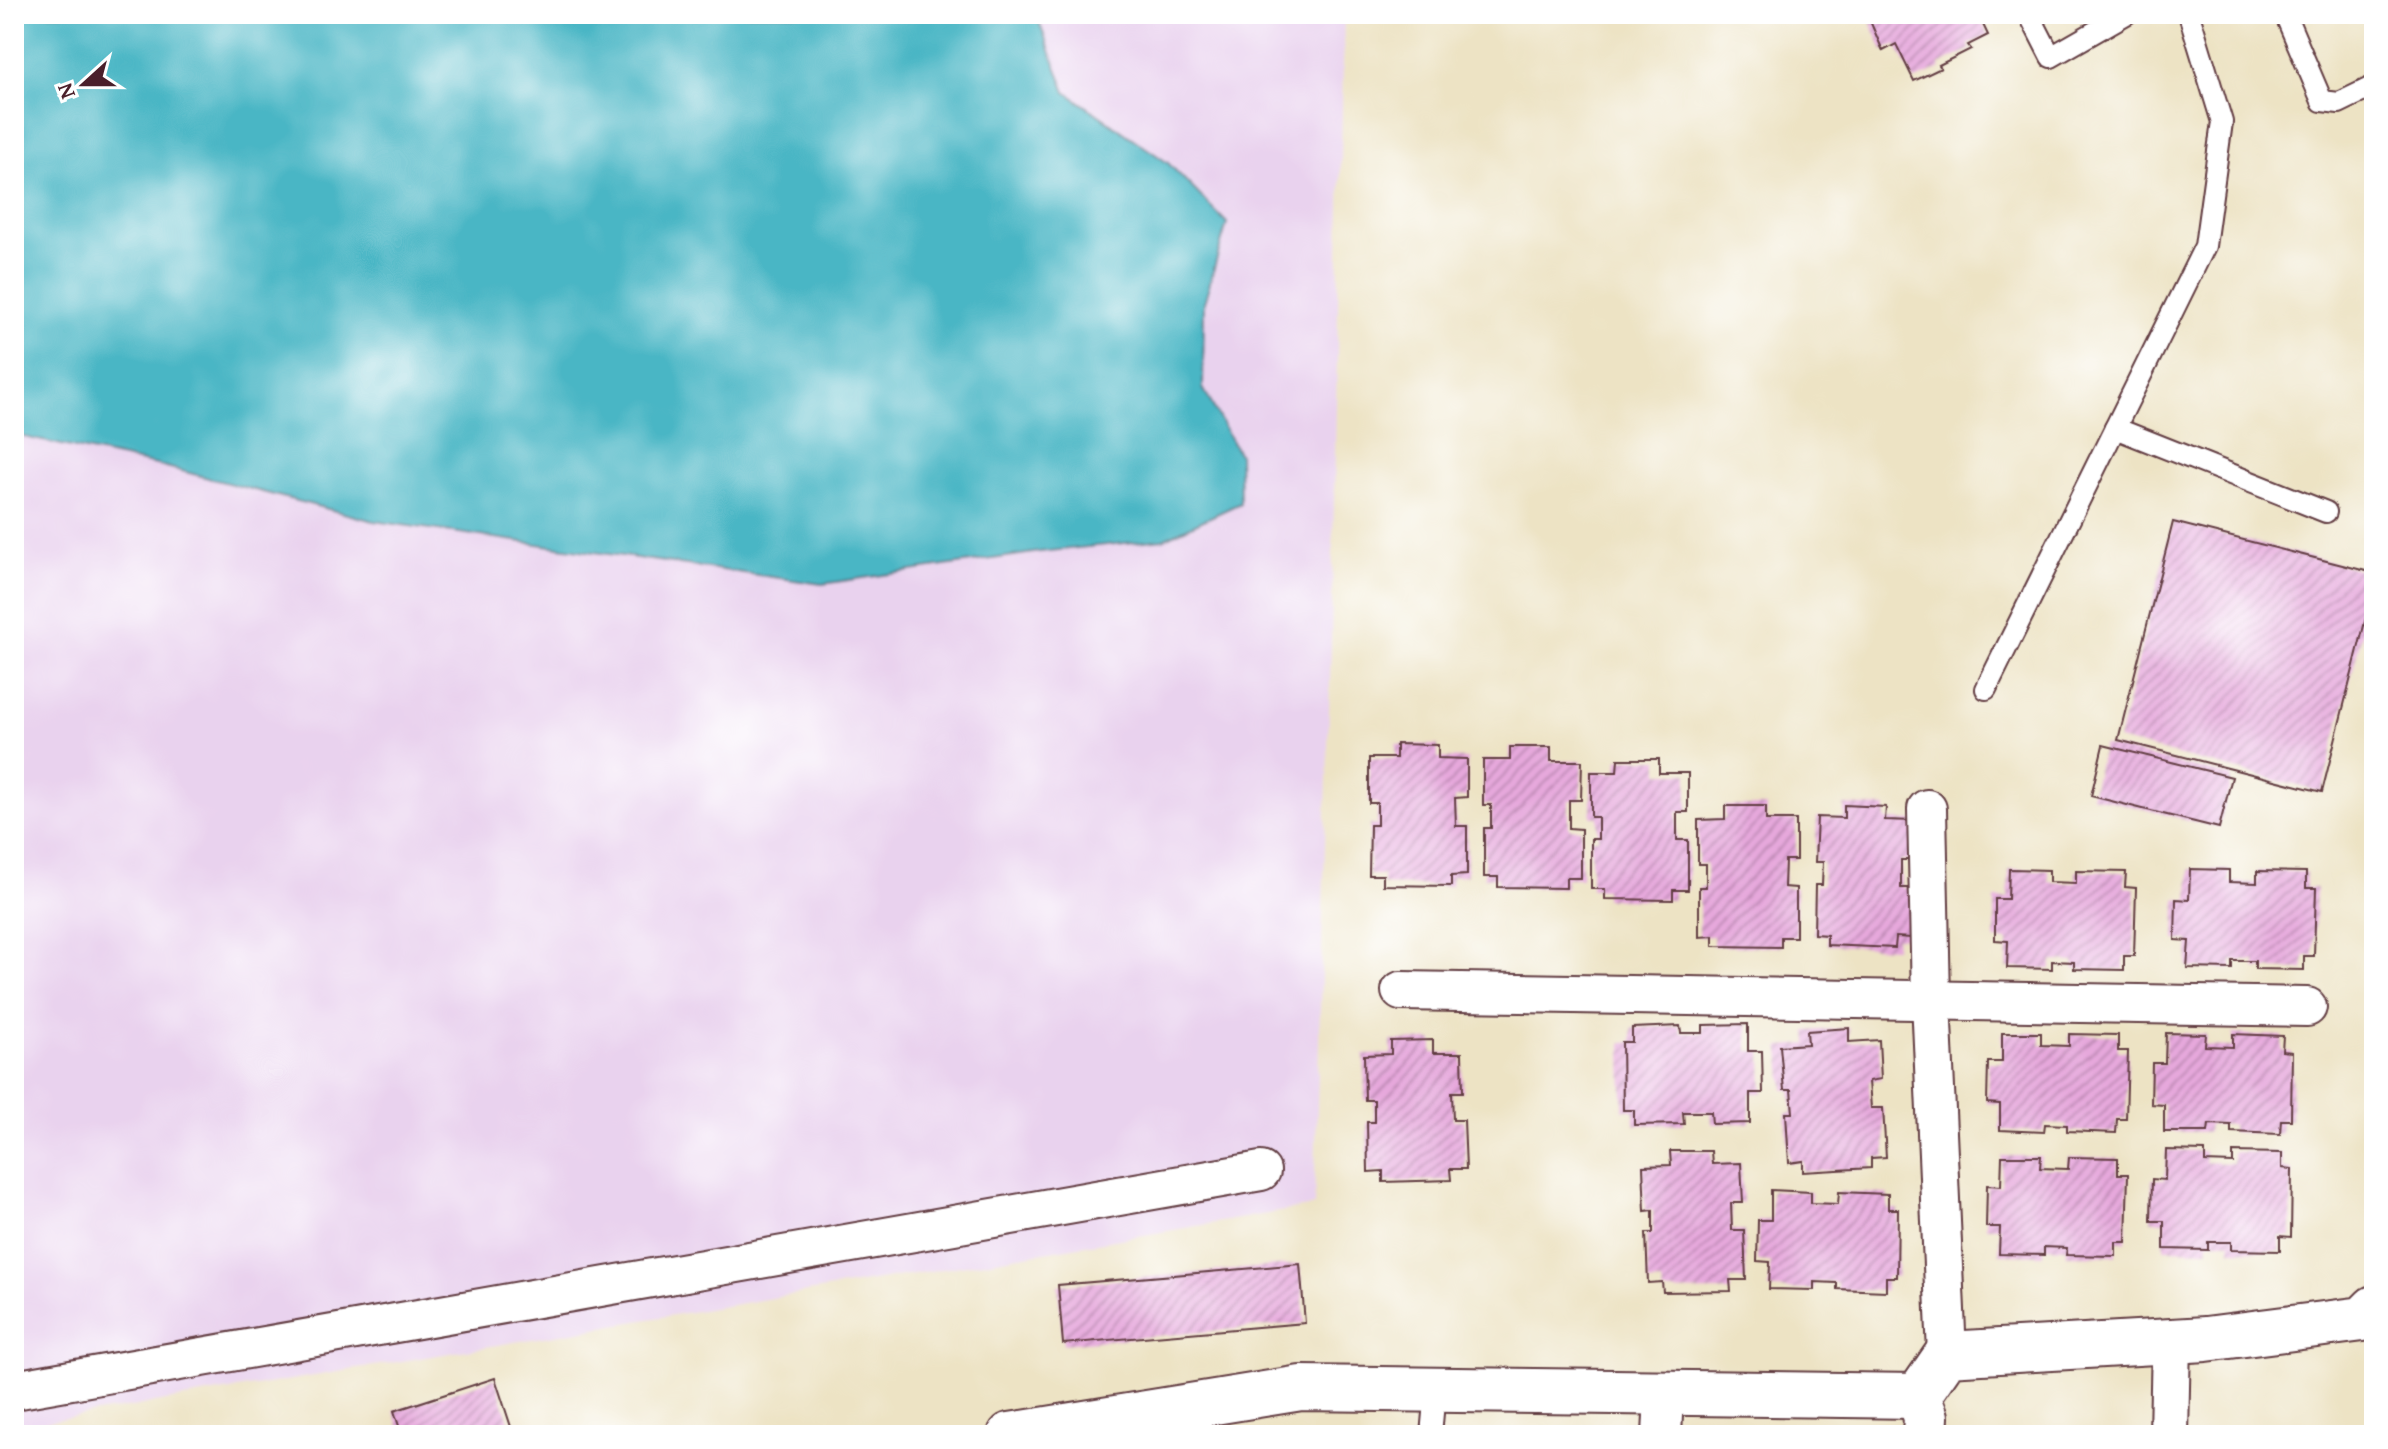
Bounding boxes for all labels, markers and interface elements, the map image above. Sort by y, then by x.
north arrow [44,44,124,124]
text: N [48,78,83,104]

